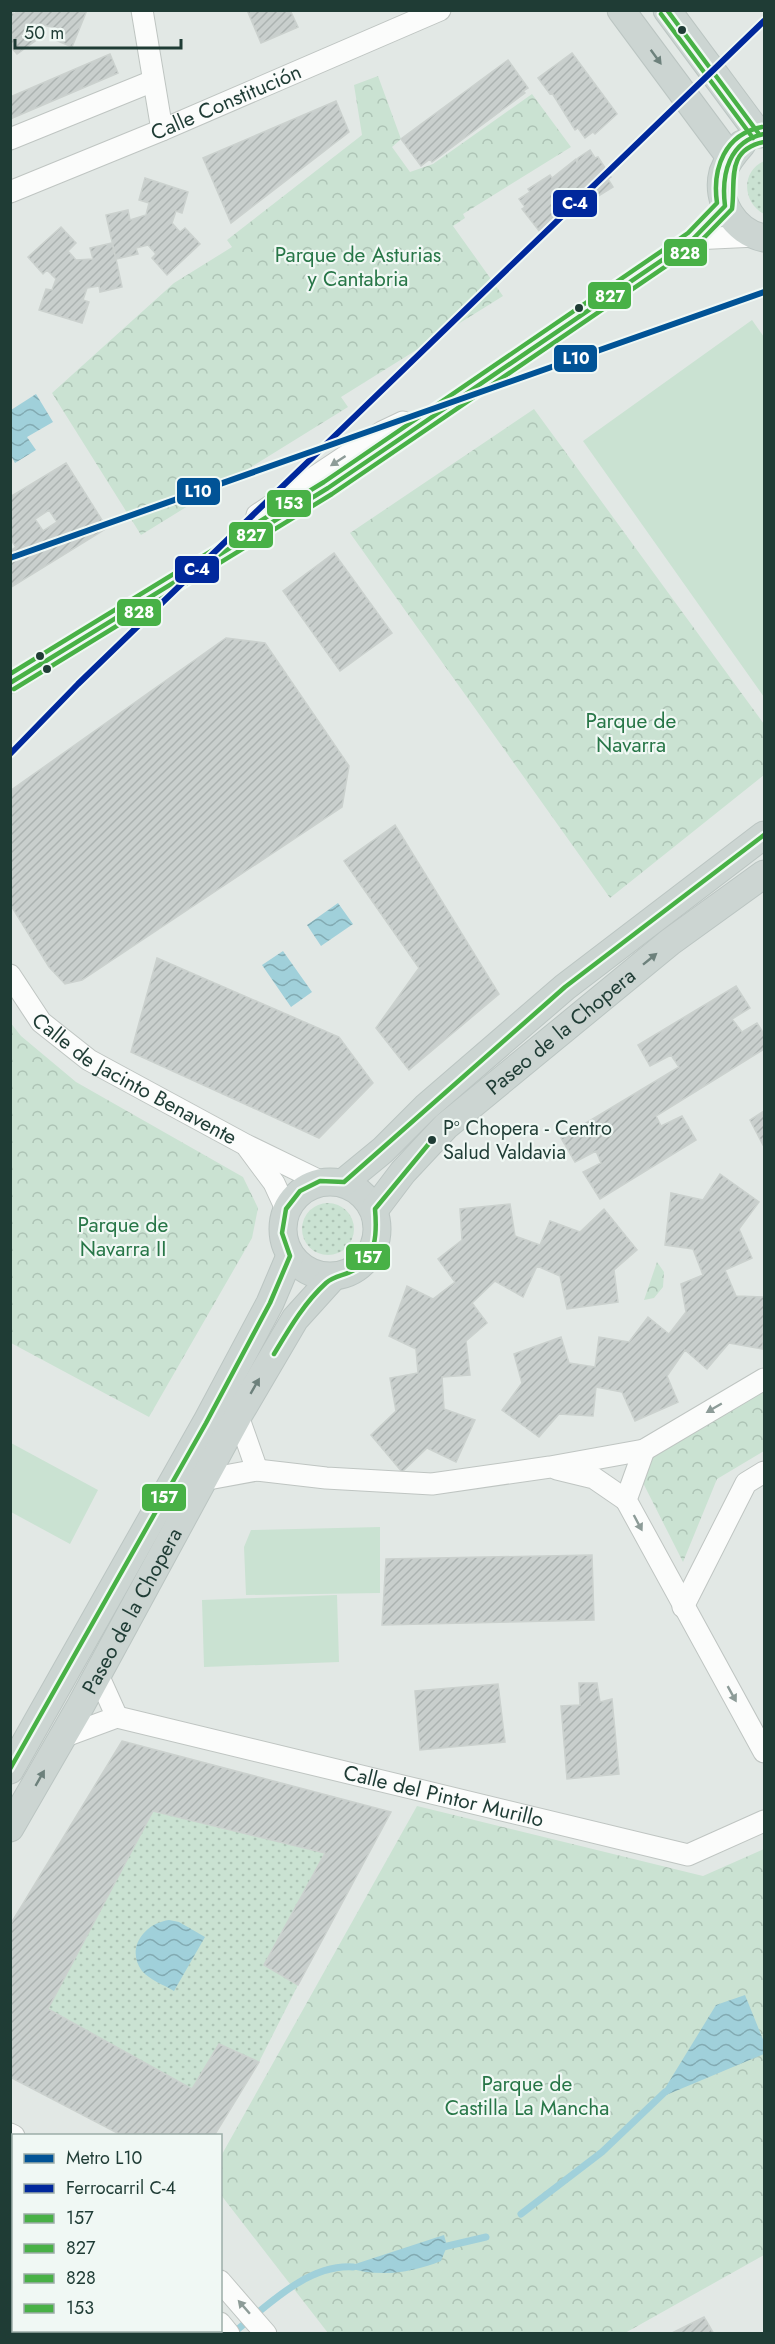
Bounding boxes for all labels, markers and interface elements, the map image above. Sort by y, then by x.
scale bar [15,12,182,50]
text: 50 m [24,20,64,46]
unlabelled marker [676,24,688,36]
one-way arrow [649,50,661,65]
street label: Calle Constitución [146,57,306,148]
line badge: C-4 [552,189,598,218]
text: C-4 [562,192,588,215]
line badge: 828 [663,238,708,267]
park label: Parque de Asturias y Cantabria [275,240,441,294]
text: 828 [670,242,700,265]
line badge: 827 [587,281,632,310]
text: 827 [595,285,625,308]
unlabelled marker [573,302,585,314]
line badge: L10 [553,344,598,373]
text: L10 [562,347,590,370]
one-way arrow [330,455,346,466]
line badge: L10 [176,477,221,506]
text: L10 [184,480,212,503]
line badge: 153 [266,489,312,518]
text: 153 [275,492,303,515]
line badge: 827 [228,521,274,549]
text: 827 [236,524,266,547]
line badge: C-4 [174,555,220,584]
text: C-4 [184,558,210,581]
line badge: 828 [116,598,162,627]
text: 828 [124,601,154,624]
unlabelled marker [34,650,46,662]
unlabelled marker [41,663,53,675]
park label: Parque de Navarra [586,706,677,760]
one-way arrow [642,952,658,965]
street label: Paseo de la Chopera [480,961,642,1102]
street label: Calle de Jacinto Benavente [24,1007,242,1152]
place label: Pº Chopera - Centro Salud Valdavia [443,1114,612,1167]
marker: Pº Chopera - Centro Salud Valdavia [426,1134,438,1146]
park label: Parque de Navarra II [78,1210,169,1264]
line badge: 157 [345,1243,391,1271]
text: 157 [354,1246,382,1269]
one-way arrow [250,1378,261,1394]
one-way arrow [706,1403,722,1414]
line badge: 157 [141,1483,187,1512]
text: 157 [150,1486,178,1509]
one-way arrow [633,1515,643,1532]
street label: Paseo de la Chopera [75,1522,190,1700]
one-way arrow [727,1686,737,1703]
street label: Calle del Pintor Murillo [340,1757,547,1835]
one-way arrow [34,1769,44,1786]
park label: Parque de Castilla La Mancha [445,2069,609,2123]
legend [12,2134,222,2332]
text: Metro L10 [66,2145,143,2171]
text: Ferrocarril C-4 [66,2175,176,2201]
text: 157 [66,2205,94,2231]
text: 827 [66,2235,96,2261]
text: 828 [66,2265,96,2291]
text: 153 [66,2295,94,2321]
one-way arrow [237,2300,250,2315]

